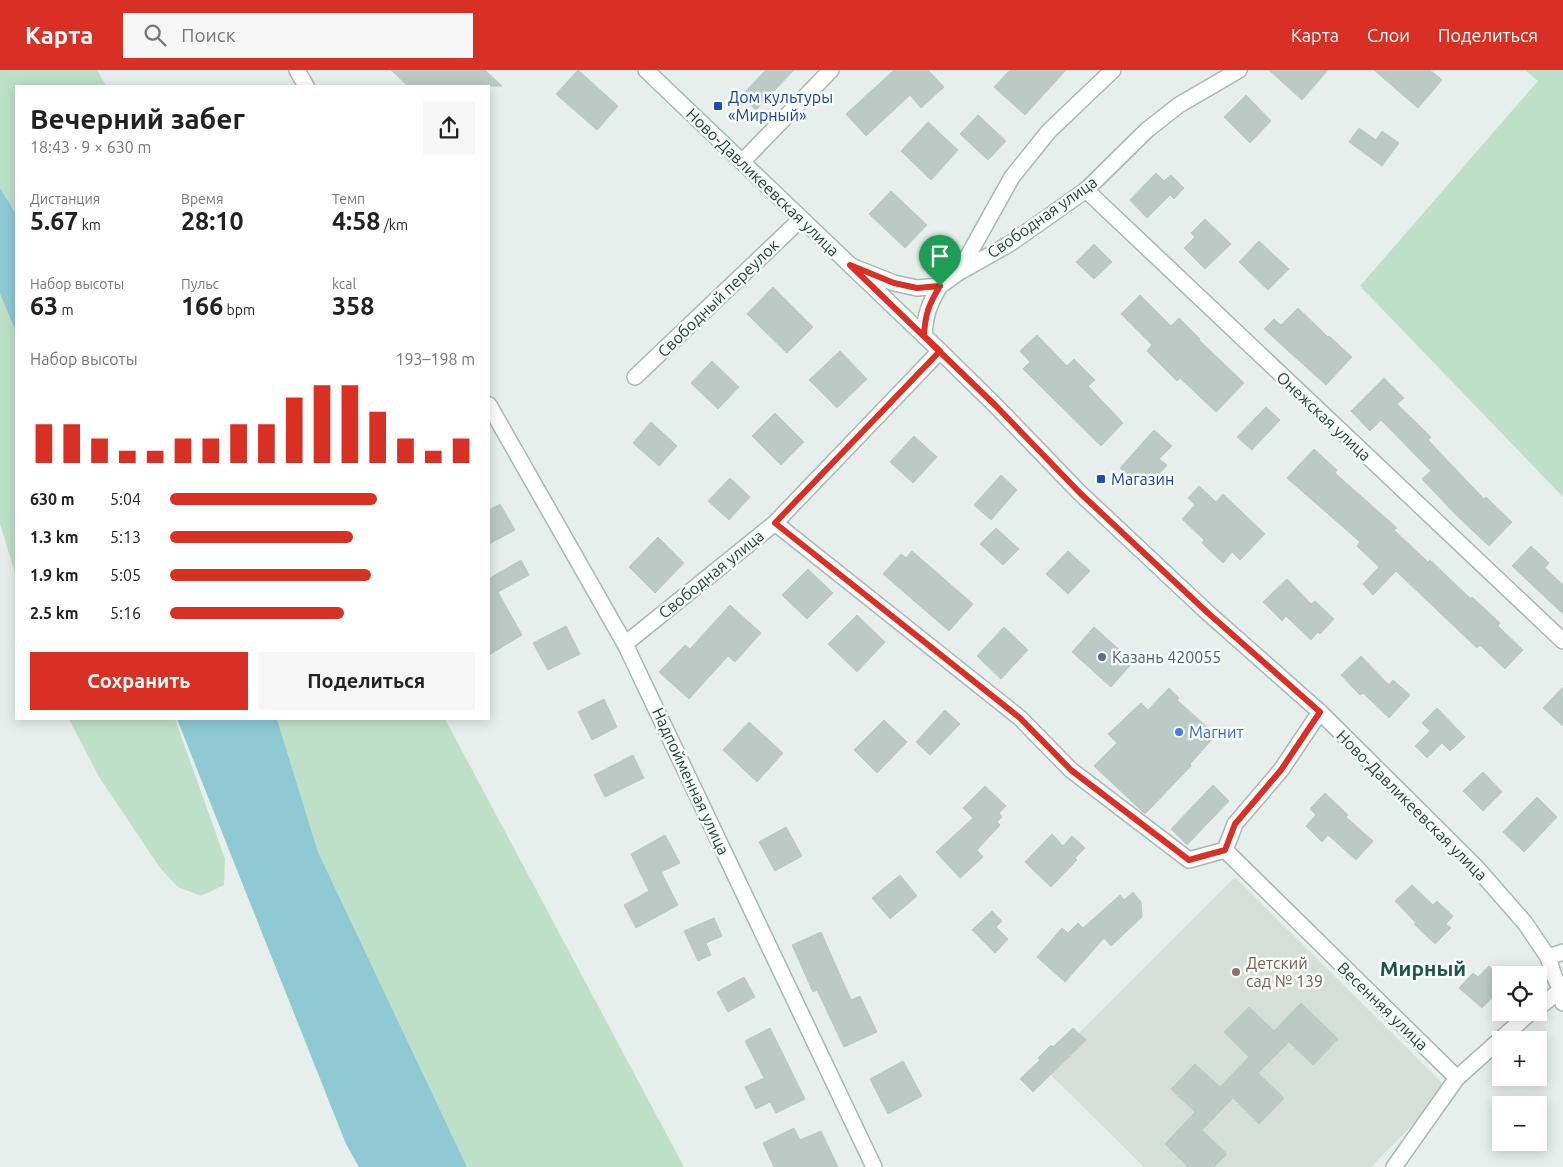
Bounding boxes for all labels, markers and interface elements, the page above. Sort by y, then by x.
search box [123,13,473,58]
icon: search [141,21,169,49]
text: Карта [25,22,93,49]
text: Поиск [181,24,235,46]
text: Карта [1291,25,1339,45]
text: Слои [1367,25,1410,45]
text: Поделиться [1438,25,1538,45]
place label: Дом культуры «Мирный» [728,88,833,124]
marker: Дом культуры «Мирный» [712,100,724,112]
button: share [423,102,475,154]
text: Вечерний забег [30,103,245,134]
street label: Ново-Давликеевская улица [683,104,843,260]
text: 18:43 · 9 × 630 m [30,138,151,156]
street label: Свободная улица [984,172,1100,262]
text: Дистанция [30,191,100,207]
text: Время [181,191,224,207]
text: Темп [332,191,365,207]
text: 5.67 [30,207,78,235]
text: 28:10 [181,207,244,235]
text: 4:58 [332,207,380,235]
text: km [78,217,101,233]
text: /km [380,217,408,233]
pin [919,235,961,286]
street label: Свободный переулок [654,236,782,360]
icon: arrive [926,242,954,270]
text: Набор высоты [30,276,124,292]
text: Пульс [181,276,219,292]
text: kcal [332,276,356,292]
text: 63 [30,292,58,320]
text: 166 [181,292,223,320]
text: 358 [332,292,374,320]
text: m [58,302,74,318]
text: bpm [223,302,255,318]
text: Набор высоты [30,350,138,368]
text: 193–198 m [395,350,475,368]
street label: Онежская улица [1273,368,1375,464]
place label: Магазин [1111,470,1174,488]
marker: Магазин [1095,473,1107,485]
text: 630 m [30,490,75,508]
text: 5:04 [110,490,141,508]
street label: Свободная улица [655,526,767,622]
text: 1.3 km [30,528,79,546]
text: 5:13 [110,528,141,546]
text: 1.9 km [30,566,79,584]
text: 5:05 [110,566,141,584]
text: 2.5 km [30,604,79,622]
text: 5:16 [110,604,141,622]
place label: Казань 420055 [1112,648,1221,666]
marker: Казань 420055 [1096,651,1108,663]
button: Сохранить [30,652,248,710]
button: Поделиться [258,652,475,710]
street label: Надпойменная улица [649,705,733,857]
place label: Магнит [1189,723,1244,741]
marker: Магнит [1173,726,1185,738]
street label: Ново-Давликеевская улица [1333,726,1491,884]
place label: Детский сад № 139 [1246,954,1323,990]
district label: Мирный [1380,956,1466,980]
street label: Весенняя улица [1334,958,1432,1054]
marker: Детский сад № 139 [1230,966,1242,978]
map controls [1492,966,1547,1151]
button: locate [1492,966,1547,1021]
button: + [1492,1031,1547,1086]
button: − [1492,1096,1547,1151]

